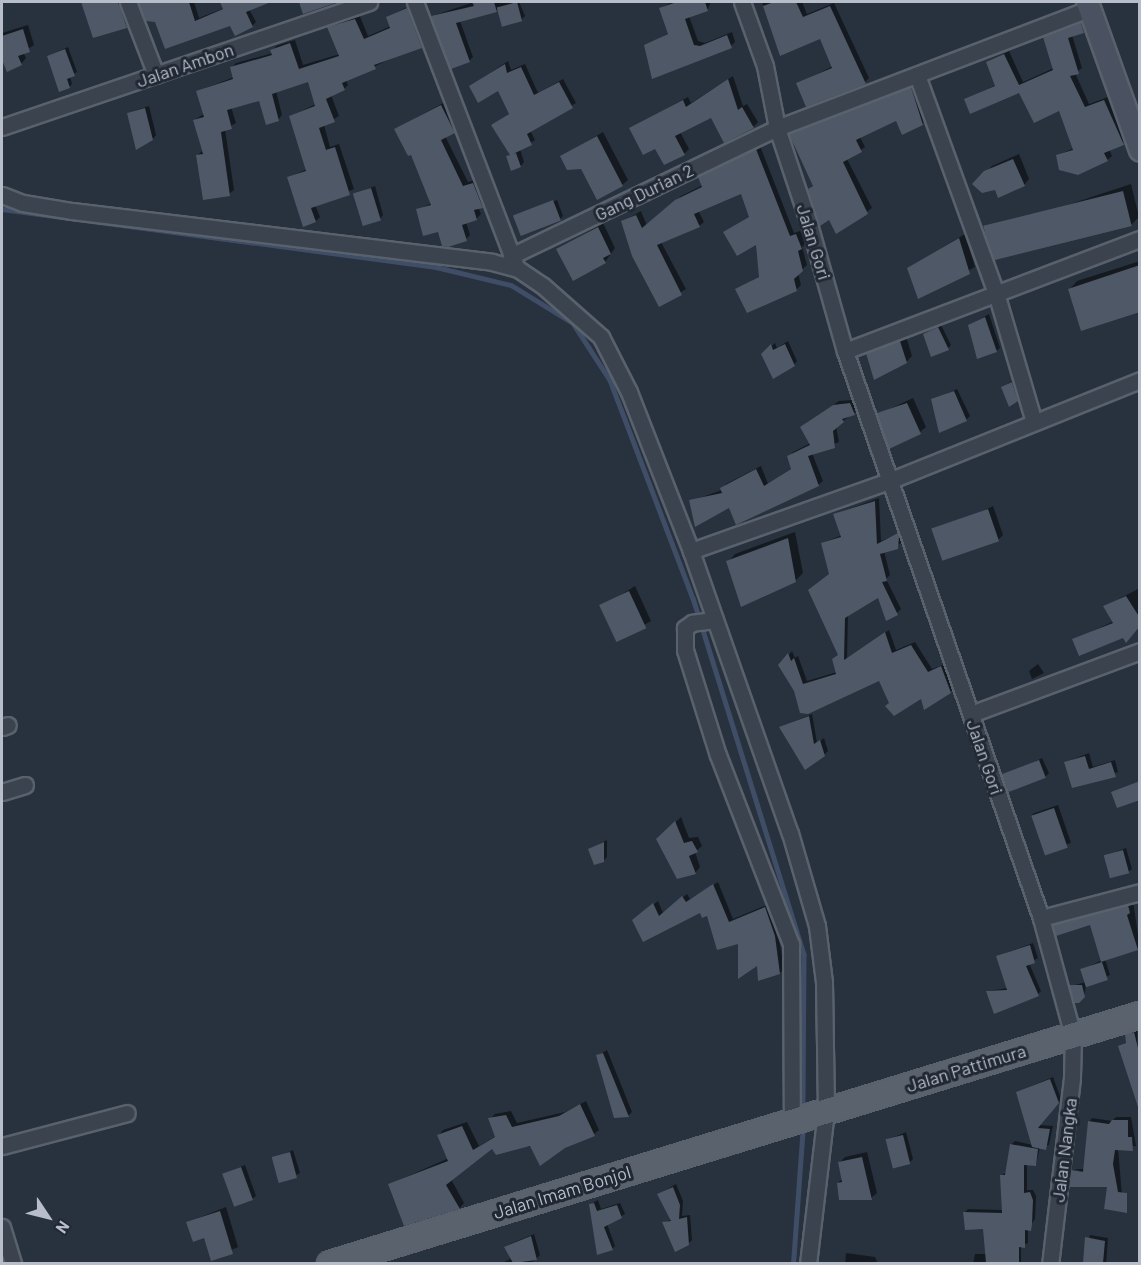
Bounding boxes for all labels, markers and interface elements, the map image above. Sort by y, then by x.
street label: Jalan Ambon [134,38,236,92]
street label: Gang Durian 2 [591,159,697,225]
street label: Jalan Gori [792,201,836,283]
street label: Jalan Gori [962,717,1008,797]
street label: Jalan Pattimura [904,1040,1028,1096]
street label: Jalan Nangka [1047,1097,1081,1203]
street label: Jalan Imam Bonjol [491,1161,633,1223]
north arrow [18,1187,78,1247]
text: N [52,1218,74,1237]

